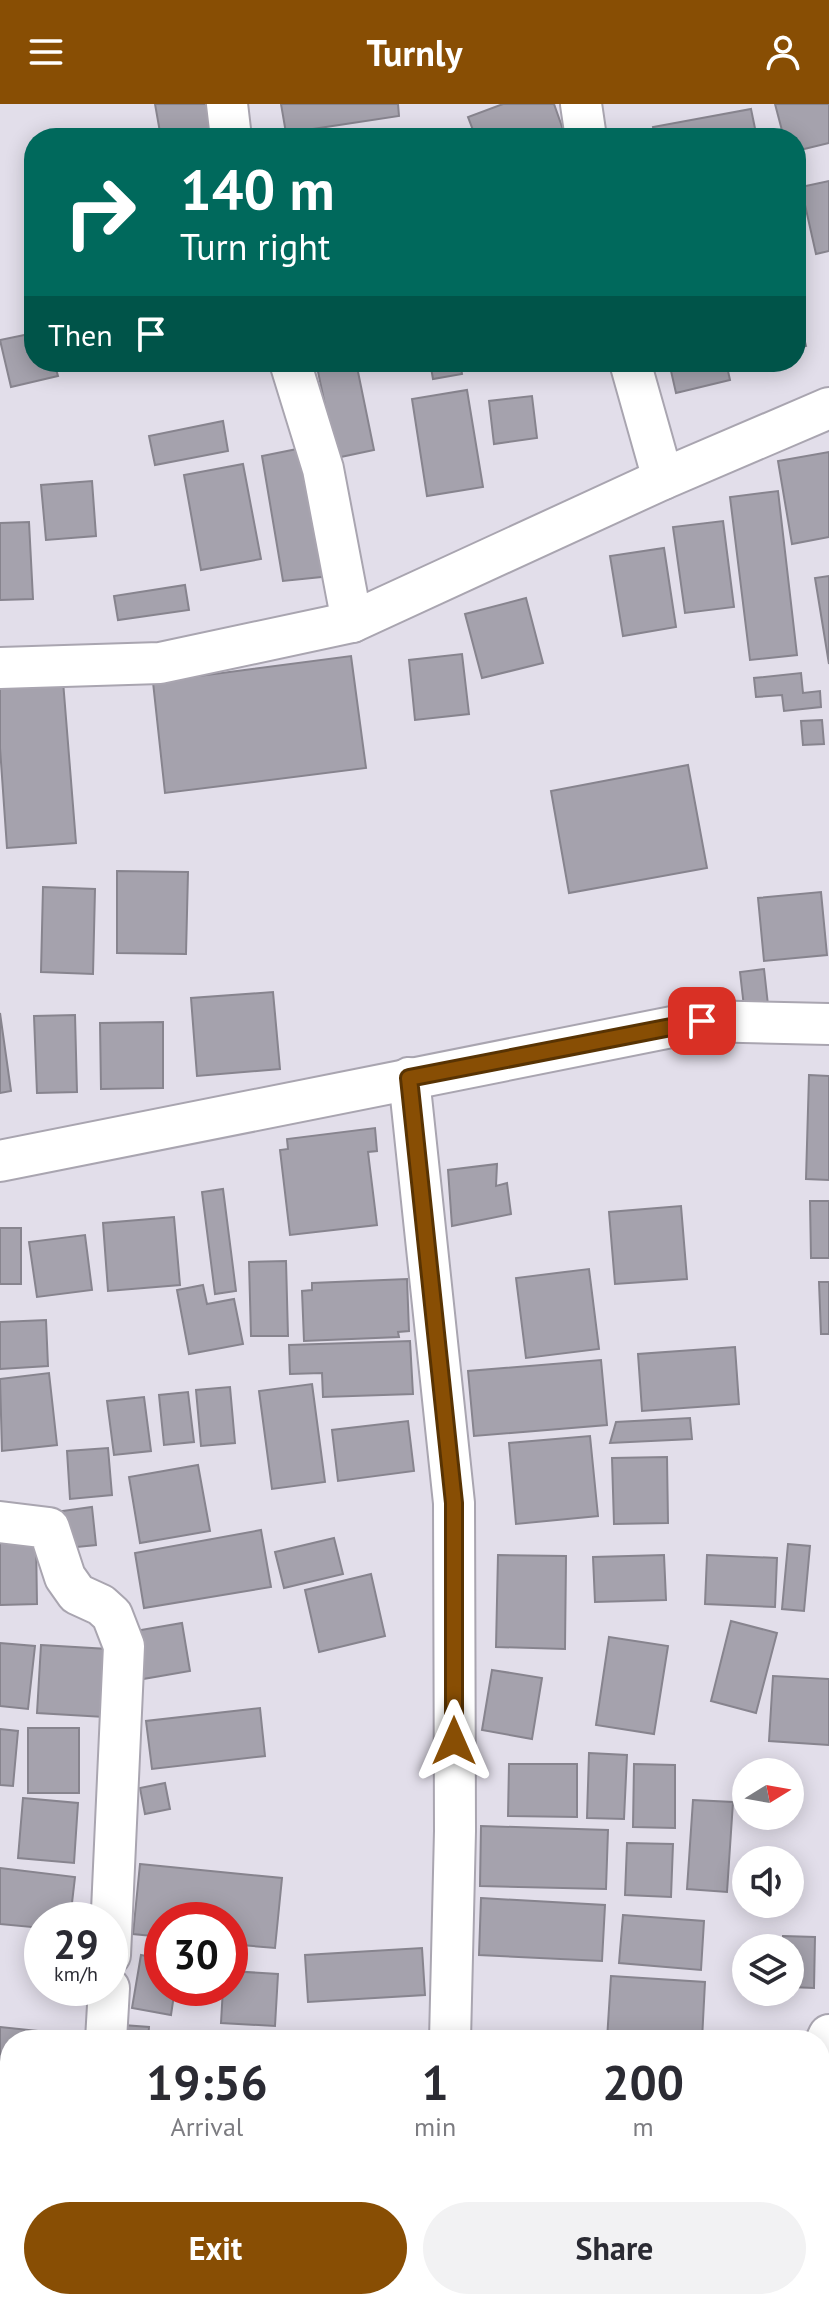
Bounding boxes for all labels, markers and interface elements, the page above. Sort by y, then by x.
text: Turnly [366,29,463,76]
icon: menu [24,30,68,74]
icon: person [761,30,805,74]
text: 140 m [180,153,335,225]
icon: right [48,160,152,264]
text: Turn right [180,223,330,270]
icon: arrive [129,312,173,356]
text: Then [48,315,113,354]
pin [668,987,736,1055]
icon: arrive [680,999,724,1043]
position arrow [412,1699,496,1783]
north arrow [732,1758,804,1830]
map controls [732,1758,804,2006]
button: sound [732,1846,804,1918]
speed limit sign: 30 [144,1902,248,2006]
text: 29 [53,1918,99,1970]
button: layers [732,1934,804,2006]
text: km/h [54,1961,98,1987]
text: 19:56 [146,2051,268,2113]
text: 1 [421,2051,449,2113]
text: 200 [602,2051,684,2113]
text: Arrival [171,2110,243,2143]
text: min [414,2110,456,2143]
text: m [633,2110,654,2143]
button: Exit [24,2202,407,2294]
button: Share [423,2202,806,2294]

